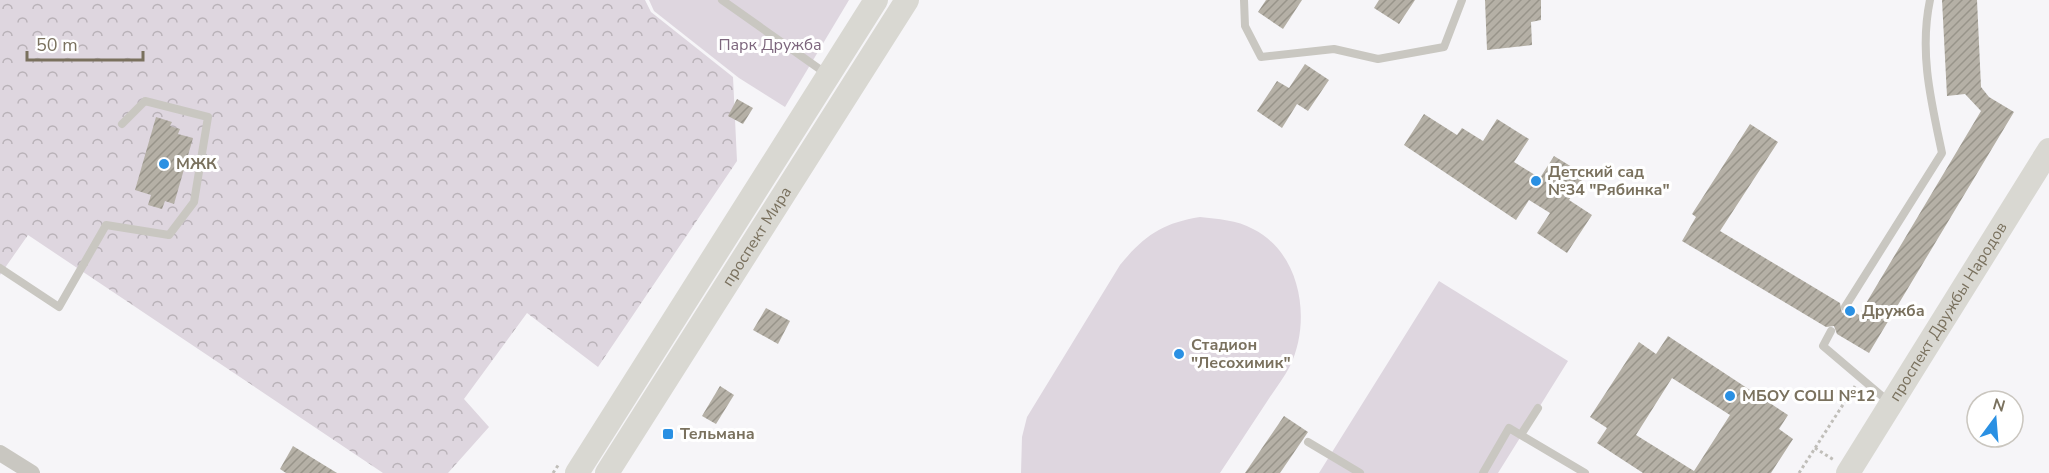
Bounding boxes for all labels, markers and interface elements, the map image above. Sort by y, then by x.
scale bar [27,24,142,62]
text: 50 m [36,33,78,57]
park label: Парк Дружба [718,34,822,56]
place label: МЖК [176,153,217,175]
marker: МЖК [157,157,171,171]
place label: Детский сад №34 "Рябинка" [1548,161,1670,201]
marker: Детский сад №34 "Рябинка" [1529,174,1543,188]
street label: проспект Мира [717,182,797,291]
street label: проспект Дружбы Народов [1884,218,2013,406]
place label: Дружба [1862,300,1925,322]
marker: Дружба [1843,304,1857,318]
place label: Стадион "Лесохимик" [1191,334,1291,374]
marker: Стадион "Лесохимик" [1172,347,1186,361]
place label: МБОУ СОШ №12 [1742,385,1875,407]
marker: МБОУ СОШ №12 [1723,389,1737,403]
north arrow [1965,389,2025,449]
text: N [1990,393,2008,418]
place label: Тельмана [680,423,755,445]
marker: Тельмана [661,427,675,441]

